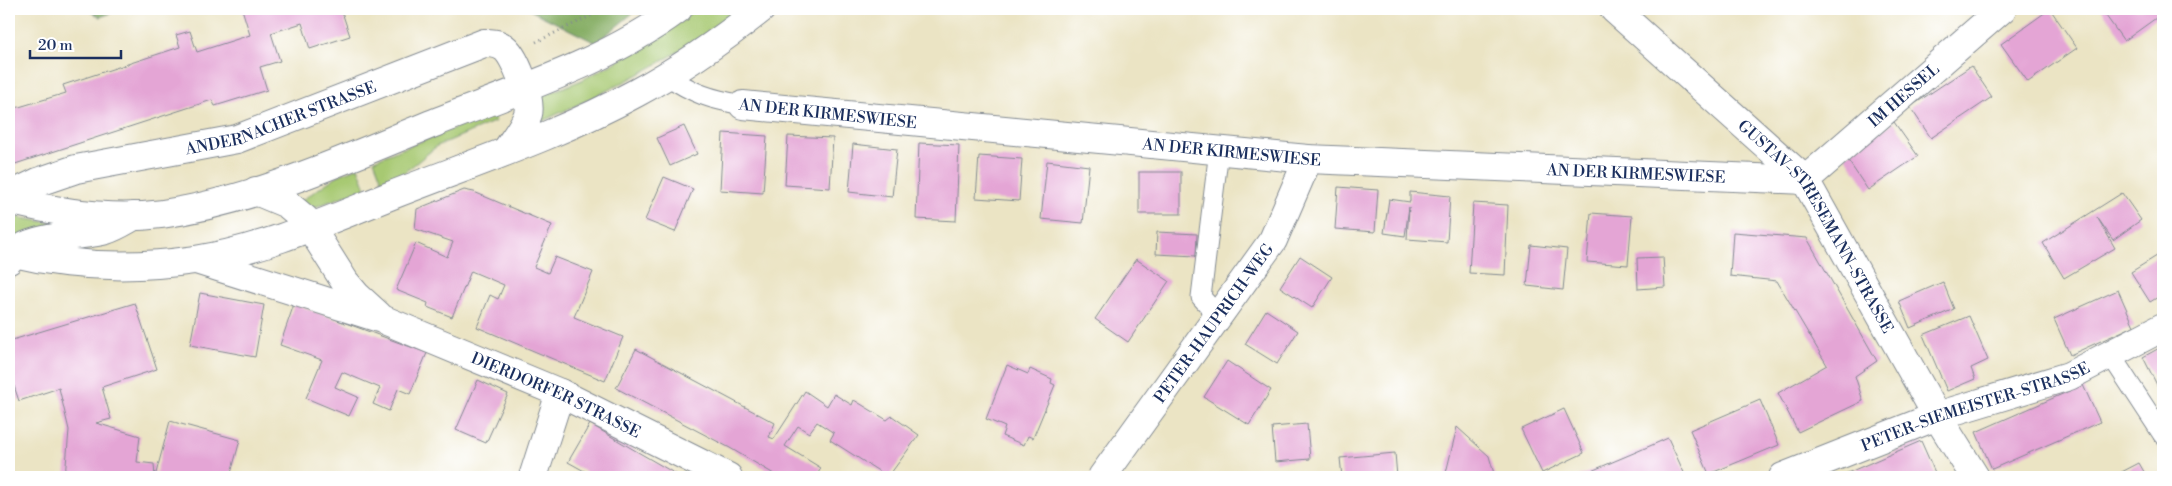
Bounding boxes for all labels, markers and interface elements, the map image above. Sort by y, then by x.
scale bar [30,28,121,60]
text: 20 m [38,36,73,55]
street label: IM HESSEL [1864,59,1944,132]
street label: ANDERNACHER STRASSE [183,77,379,160]
street label: AN DER KIRMESWIESE [737,95,918,133]
street label: GUSTAV-STRESEMANN-STRASSE [1733,116,1898,337]
street label: AN DER KIRMESWIESE [1141,134,1321,171]
street label: AN DER KIRMESWIESE [1545,160,1726,188]
street label: PETER-HAUPRICH-WEG [1150,240,1278,407]
street label: DIERDORFER STRASSE [468,348,644,443]
street label: PETER-SIEMEISTER-STRASSE [1858,358,2093,456]

